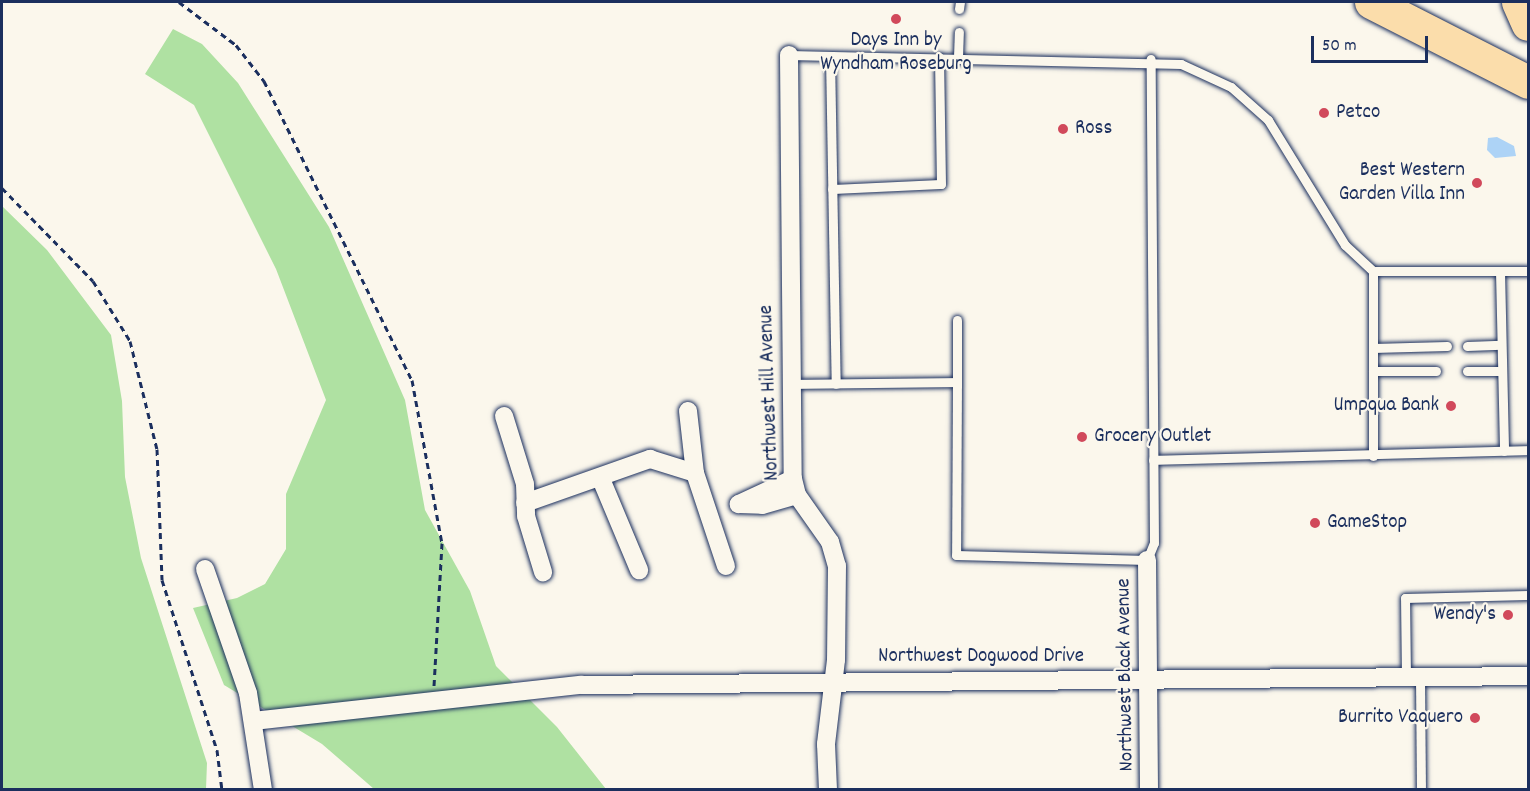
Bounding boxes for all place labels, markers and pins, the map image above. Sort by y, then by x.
marker: Days Inn by Wyndham Roseburg [889,12,903,26]
place label: Days Inn by Wyndham Roseburg [820,28,972,78]
place label: Petco [1336,100,1380,126]
marker: Petco [1317,106,1331,120]
place label: Ross [1075,116,1112,142]
marker: Ross [1056,122,1070,136]
place label: Best Western Garden Villa Inn [1339,158,1465,208]
marker: Best Western Garden Villa Inn [1470,176,1484,190]
place label: Umpqua Bank [1334,393,1439,419]
marker: Umpqua Bank [1444,399,1458,413]
place label: Grocery Outlet [1094,424,1211,450]
marker: Grocery Outlet [1075,430,1089,444]
place label: GameStop [1327,510,1407,536]
marker: GameStop [1308,516,1322,530]
place label: Wendy's [1434,602,1496,628]
marker: Wendy's [1501,608,1515,622]
place label: Burrito Vaquero [1338,705,1463,731]
marker: Burrito Vaquero [1468,711,1482,725]

